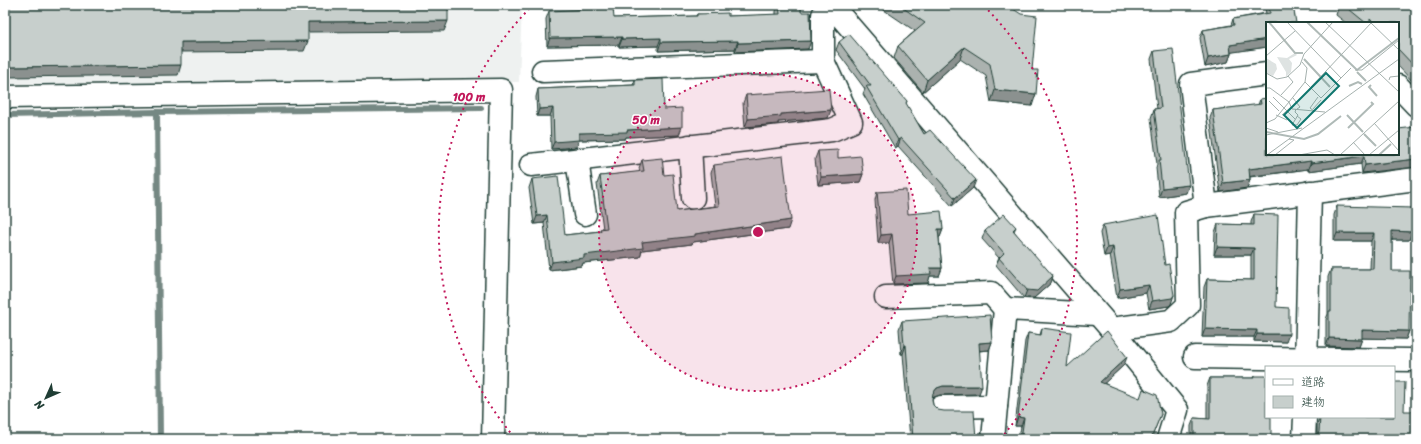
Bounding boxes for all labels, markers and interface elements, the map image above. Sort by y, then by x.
inset map [1266,22,1399,155]
text: 100 m [453,86,486,108]
text: 50 m [632,109,660,131]
centre of rings [751,225,765,239]
legend [1265,366,1395,418]
text: 道路 [1301,371,1325,393]
north arrow [26,378,66,418]
text: 建物 [1301,391,1325,413]
text: N [30,395,49,415]

